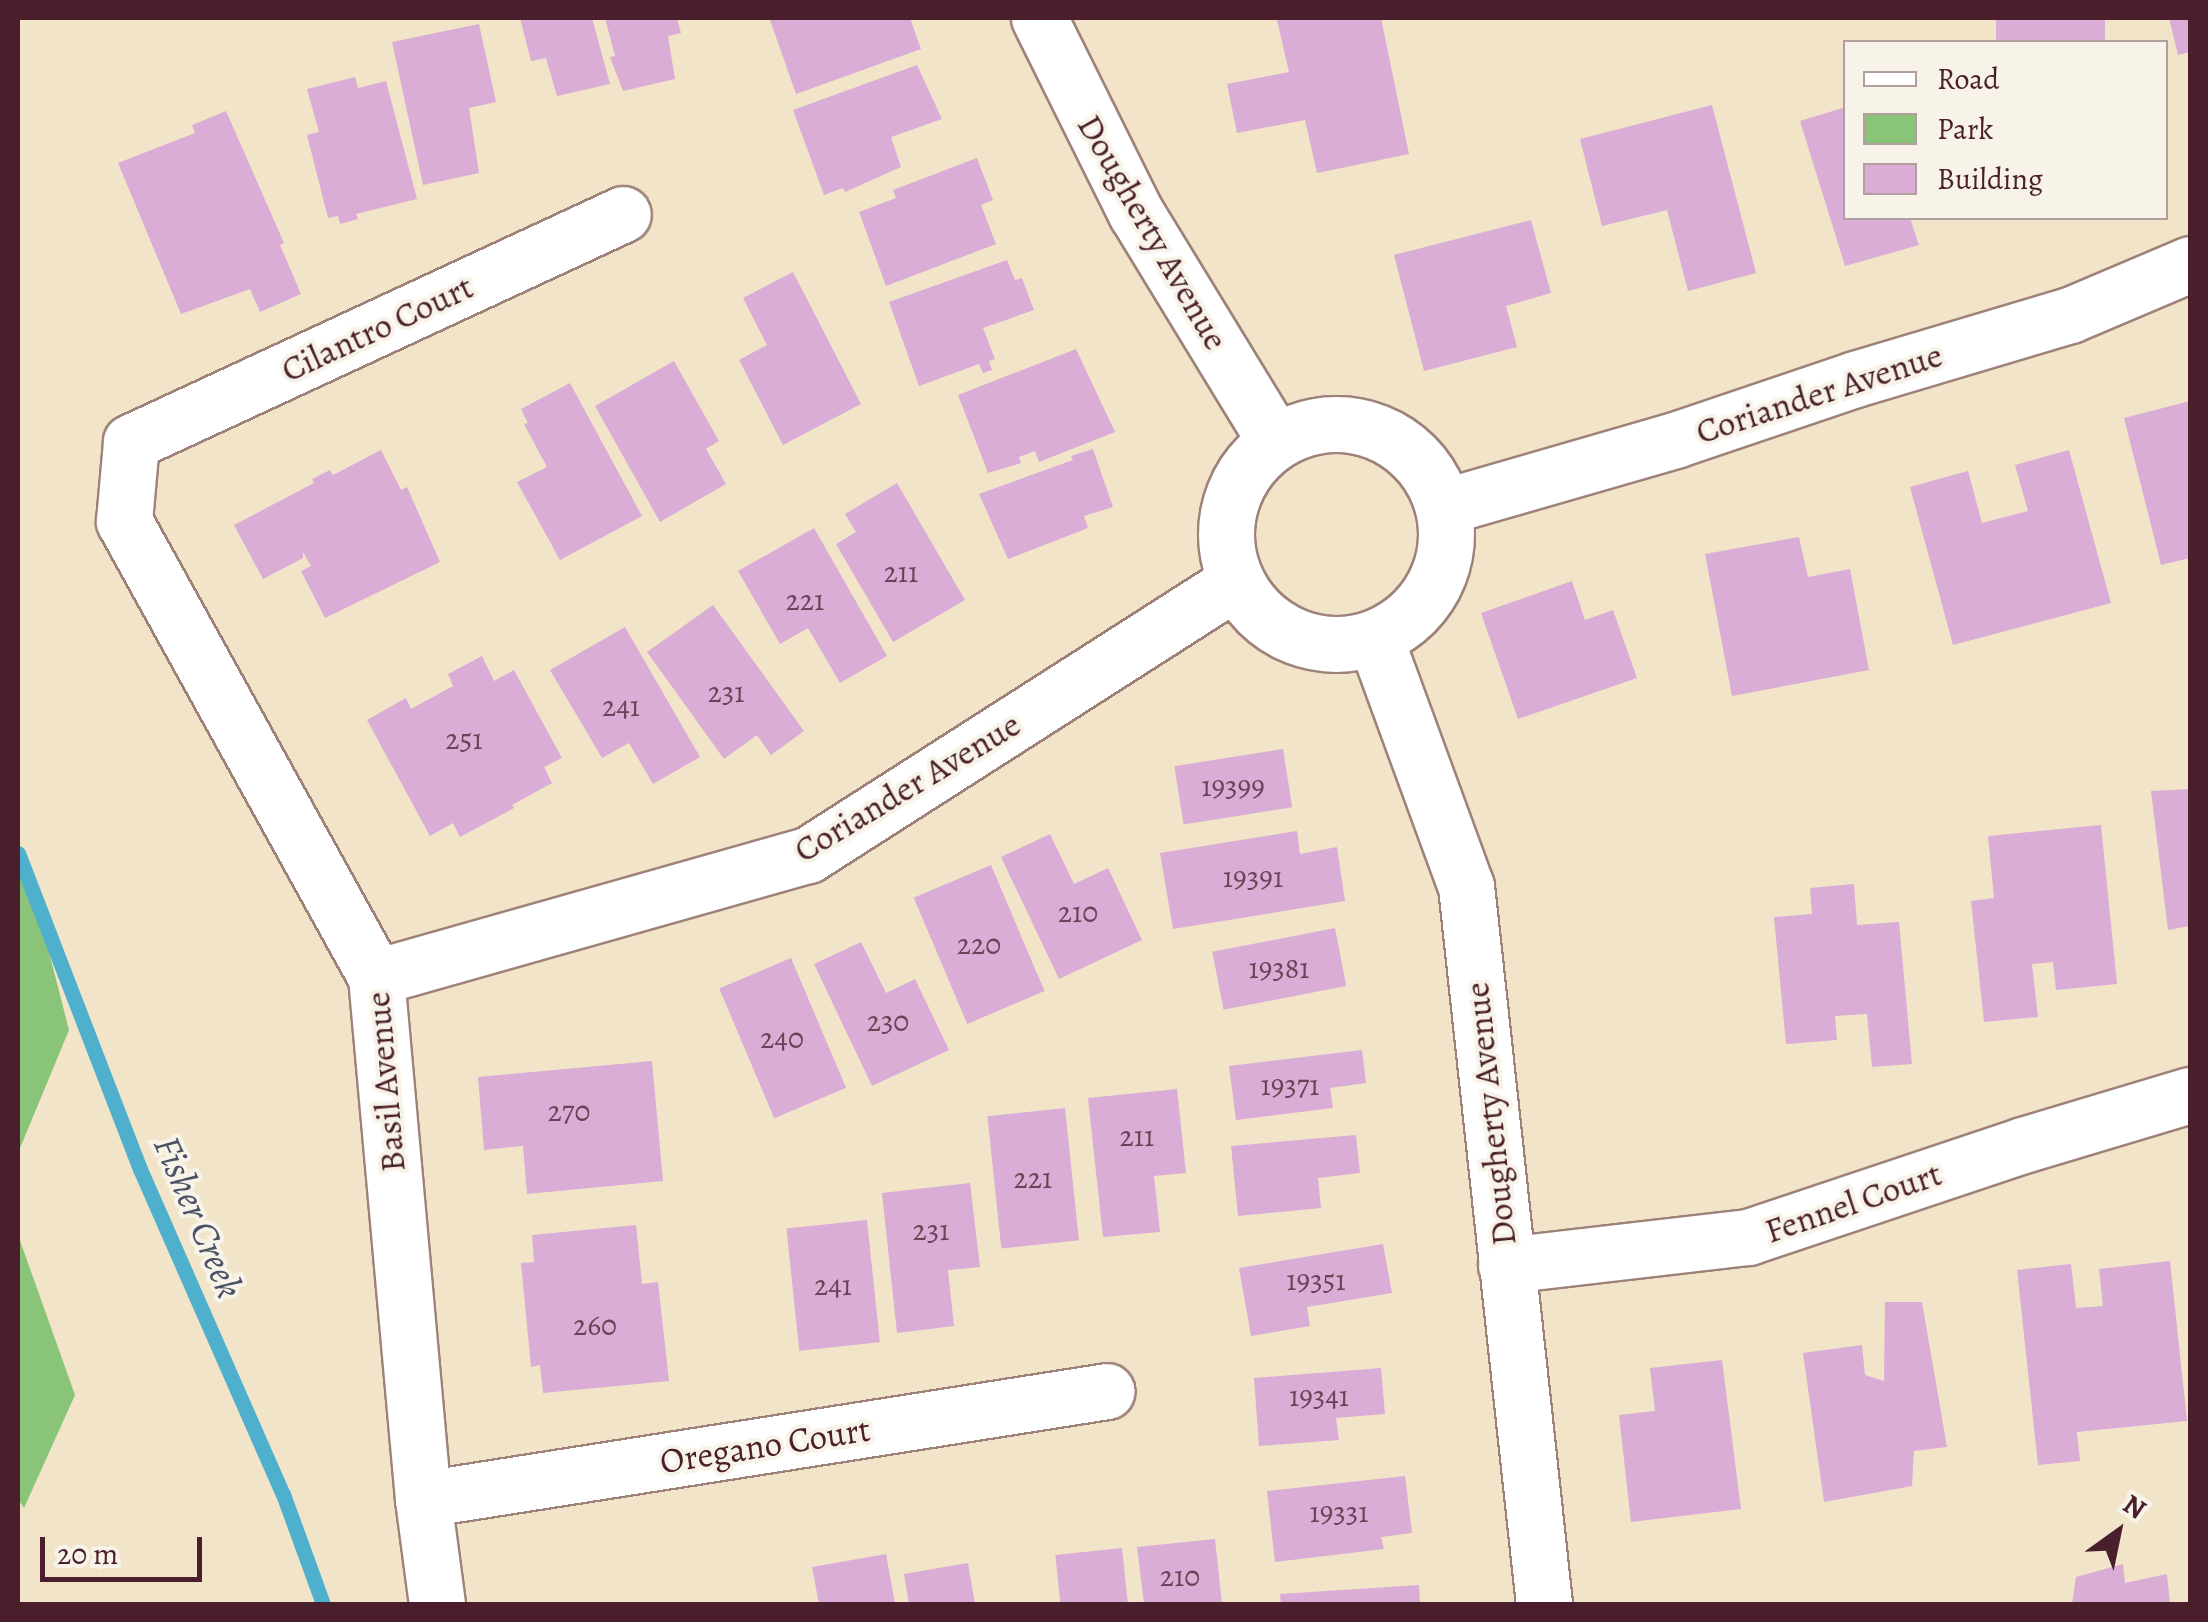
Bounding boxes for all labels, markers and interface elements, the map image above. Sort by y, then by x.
legend [1843,40,2168,220]
text: Road [1937,59,1999,99]
street label: Dougherty Avenue [1069,107,1237,357]
text: Park [1937,109,1993,149]
text: Building [1937,159,2043,199]
street label: Cilantro Court [275,265,479,391]
street label: Coriander Avenue [1691,333,1947,453]
house number: 211 [884,554,918,590]
house number: 221 [786,582,824,618]
house number: 231 [708,674,744,710]
house number: 241 [602,688,640,724]
street label: Coriander Avenue [786,703,1028,871]
house number: 251 [445,721,483,757]
house number: 19399 [1201,768,1265,804]
house number: 19391 [1223,859,1283,895]
house number: 210 [1058,894,1098,930]
house number: 220 [957,926,1001,962]
house number: 19381 [1248,950,1310,986]
street label: Dougherty Avenue [1455,980,1525,1248]
street label: Basil Avenue [356,990,414,1174]
house number: 230 [867,1003,909,1039]
house number: 240 [760,1020,804,1056]
house number: 19371 [1260,1067,1320,1103]
house number: 270 [548,1093,590,1129]
house number: 211 [1120,1118,1154,1154]
water label: Fisher Creek [143,1129,253,1305]
street label: Fennel Court [1759,1152,1947,1252]
house number: 221 [1014,1160,1052,1196]
house number: 231 [913,1212,949,1248]
house number: 19351 [1286,1262,1346,1298]
house number: 241 [814,1267,852,1303]
house number: 260 [573,1307,617,1343]
house number: 19341 [1289,1378,1349,1414]
street label: Oregano Court [657,1408,873,1482]
north arrow [2068,1482,2168,1582]
text: N [2115,1485,2153,1528]
house number: 19331 [1309,1494,1369,1530]
scale bar [45,1517,208,1579]
text: 20 m [57,1534,118,1574]
house number: 210 [1160,1558,1200,1594]

